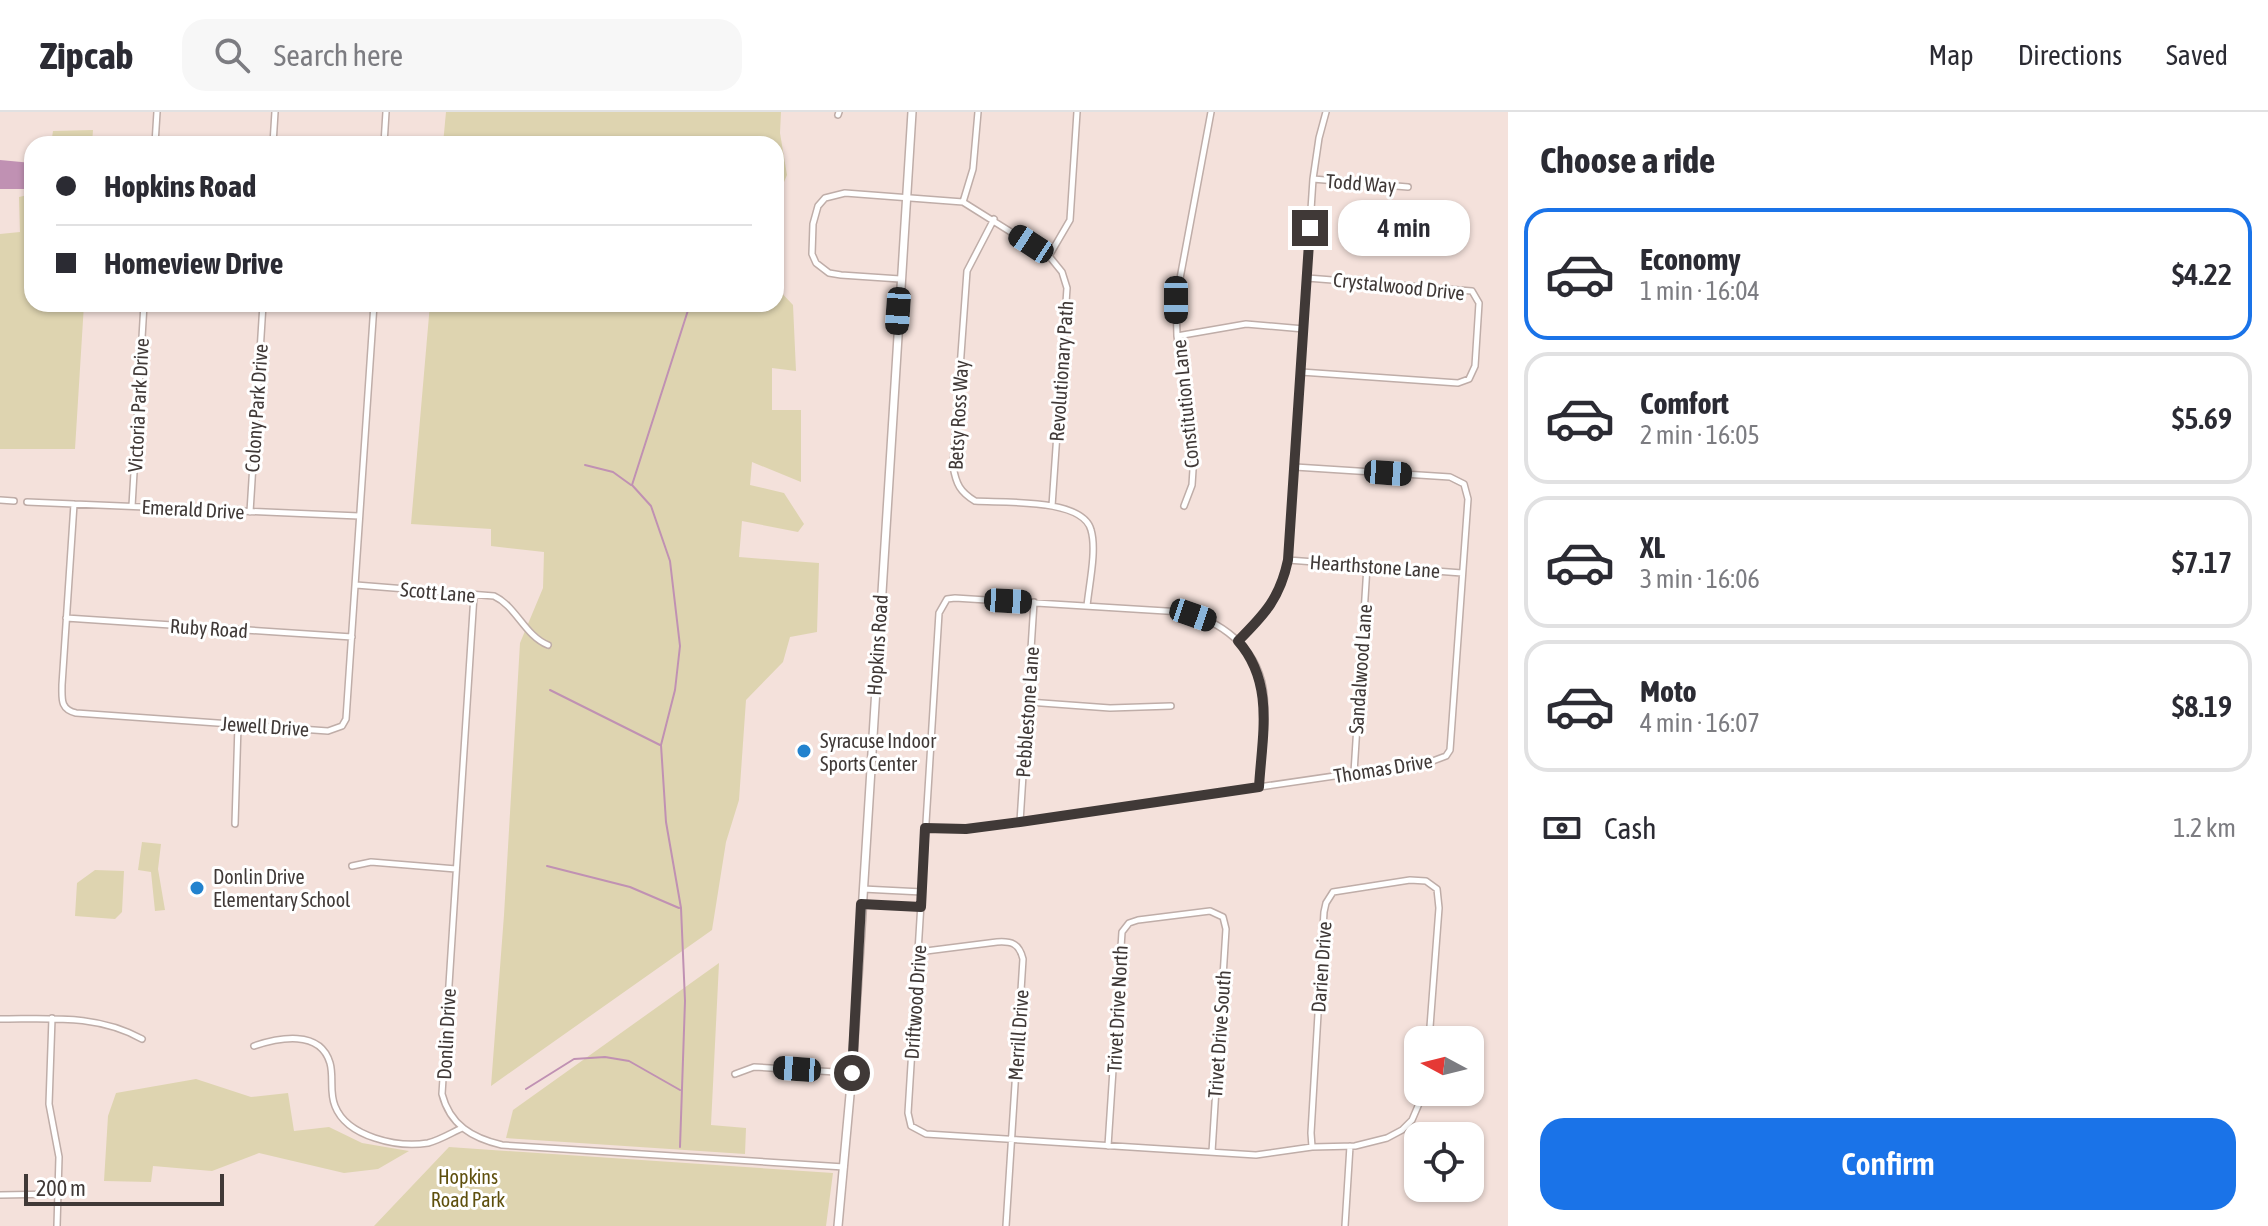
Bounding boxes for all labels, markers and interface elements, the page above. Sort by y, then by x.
search box [182,19,742,91]
icon: search [210,33,254,77]
text: Zipcab [40,34,134,77]
text: Search here [274,38,403,72]
text: Map [1929,39,1974,71]
text: Directions [2018,39,2122,71]
text: Saved [2166,39,2228,71]
text: Choose a ride [1540,139,1715,181]
text: Hopkins Road [104,169,256,203]
street label: Todd Way [1325,169,1397,197]
callout: 4 min [1338,200,1470,256]
route end [1292,210,1328,246]
text: 4 min [1377,213,1431,243]
car [1004,221,1058,267]
icon: car [1544,238,1616,310]
text: Economy [1640,242,1741,276]
text: Homeview Drive [104,246,283,280]
text: $4.22 [2172,257,2232,291]
street label: Crystalwood Drive [1332,268,1466,304]
car [1164,276,1188,324]
text: 1 min · 16:04 [1640,276,1760,306]
car [884,286,912,336]
street label: Revolutionary Path [1045,300,1077,442]
street label: Victoria Park Drive [123,337,153,473]
street label: Constitution Lane [1167,339,1203,469]
street label: Colony Park Drive [240,343,272,473]
street label: Betsy Ross Way [944,359,972,471]
icon: car [1544,382,1616,454]
text: Comfort [1640,386,1729,420]
text: $5.69 [2172,401,2232,435]
text: 2 min · 16:05 [1640,420,1760,450]
car [1363,459,1413,487]
street label: Emerald Drive [141,495,245,523]
icon: car [1544,526,1616,598]
text: XL [1640,530,1665,564]
text: $7.17 [2172,545,2232,579]
street label: Hearthstone Lane [1309,550,1441,582]
text: 3 min · 16:06 [1640,564,1760,594]
street label: Scott Lane [400,577,476,607]
car [983,588,1033,614]
street label: Hopkins Road [862,594,892,696]
car [1166,596,1220,634]
street label: Sandalwood Lane [1344,603,1376,735]
street label: Ruby Road [169,614,249,642]
street label: Pebblestone Lane [1011,646,1043,778]
icon: car [1544,670,1616,742]
text: Moto [1640,674,1697,708]
text: $8.19 [2172,689,2232,723]
text: 4 min · 16:07 [1640,708,1760,738]
street label: Jewell Drive [220,711,310,741]
place label: Syracuse Indoor Sports Center [820,729,937,775]
marker: Syracuse Indoor Sports Center [795,742,813,760]
street label: Thomas Drive [1332,749,1434,787]
icon: cash [1540,806,1584,850]
text: Cash [1604,811,1657,845]
text: 1.2 km [2173,813,2236,843]
place label: Donlin Drive Elementary School [213,865,351,911]
marker: Donlin Drive Elementary School [188,879,206,897]
street label: Darien Drive [1306,921,1336,1013]
street label: Driftwood Drive [900,944,930,1060]
street label: Trivet Drive North [1102,945,1132,1073]
street label: Trivet Drive South [1203,969,1235,1099]
street label: Donlin Drive [432,988,460,1080]
street label: Merrill Drive [1003,989,1033,1081]
north arrow [1404,1026,1484,1106]
map controls [1404,1026,1484,1202]
car [772,1055,822,1083]
route start [834,1055,870,1091]
button: Confirm [1540,1118,2236,1210]
button: locate [1404,1122,1484,1202]
park label: Hopkins Road Park [431,1165,505,1211]
scale bar [24,1170,224,1206]
text: 200 m [36,1175,86,1201]

